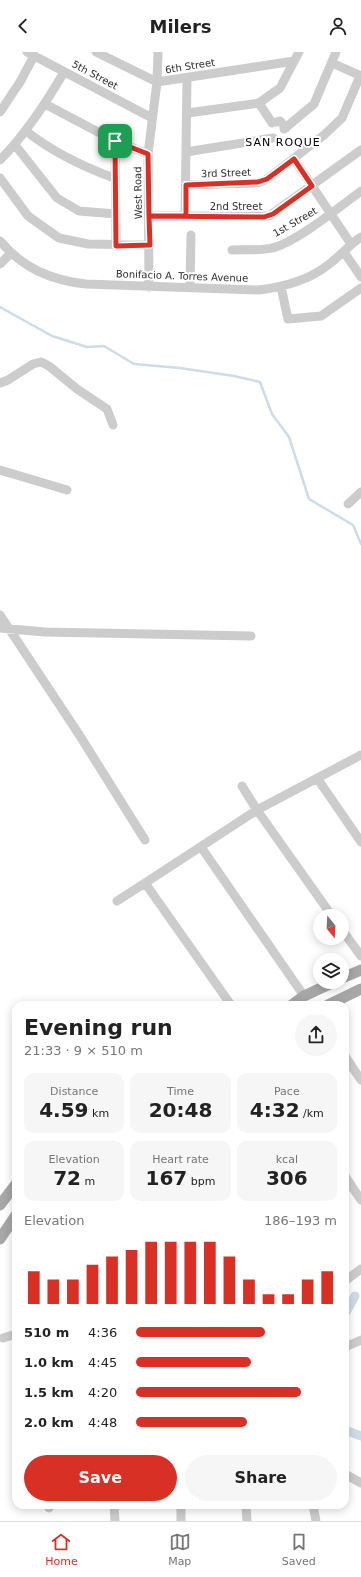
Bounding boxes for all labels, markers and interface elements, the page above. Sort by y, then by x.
icon: back [12,15,34,37]
icon: person [327,15,349,37]
text: Milers [149,16,212,37]
street label: 6th Street [164,57,216,75]
street label: 5th Street [70,58,120,92]
pin [98,124,132,158]
icon: arrive [104,130,126,152]
district label: SAN ROQUE [245,136,321,149]
street label: West Road [132,166,144,220]
street label: 3rd Street [201,167,251,179]
street label: 2nd Street [210,201,262,212]
street label: 1st Street [271,205,319,239]
street label: Bonifacio A. Torres Avenue [116,268,248,284]
north arrow [313,909,349,945]
map controls [313,909,349,989]
button: layers [313,953,349,989]
button: share [295,1014,337,1056]
text: Evening run [24,1015,173,1040]
text: 21:33 · 9 × 510 m [24,1043,143,1058]
text: Distance [50,1085,98,1098]
text: Time [167,1085,194,1098]
text: Pace [274,1085,300,1098]
text: 4.59 [39,1098,89,1122]
text: 20:48 [149,1098,212,1122]
text: 4:32 [250,1098,300,1122]
text: km [89,1107,109,1120]
text: /km [300,1107,324,1120]
text: Elevation [49,1153,100,1166]
text: Heart rate [152,1153,209,1166]
text: kcal [276,1153,298,1166]
text: 72 [53,1166,81,1190]
text: 167 [146,1166,187,1190]
text: 306 [266,1166,308,1190]
text: m [81,1175,95,1188]
text: bpm [187,1175,215,1188]
text: Elevation [24,1213,84,1228]
text: 186–193 m [264,1213,337,1228]
text: 510 m [24,1325,69,1340]
text: 4:36 [88,1325,117,1340]
text: 1.0 km [24,1355,74,1370]
text: 4:45 [88,1355,117,1370]
text: 1.5 km [24,1385,74,1400]
text: 4:20 [88,1385,117,1400]
text: 2.0 km [24,1415,74,1430]
text: 4:48 [88,1415,117,1430]
button: Save [24,1455,177,1501]
button: Share [185,1455,337,1501]
tab: Home [45,1531,78,1568]
tab: Map [168,1531,191,1568]
tab: Saved [282,1531,316,1568]

